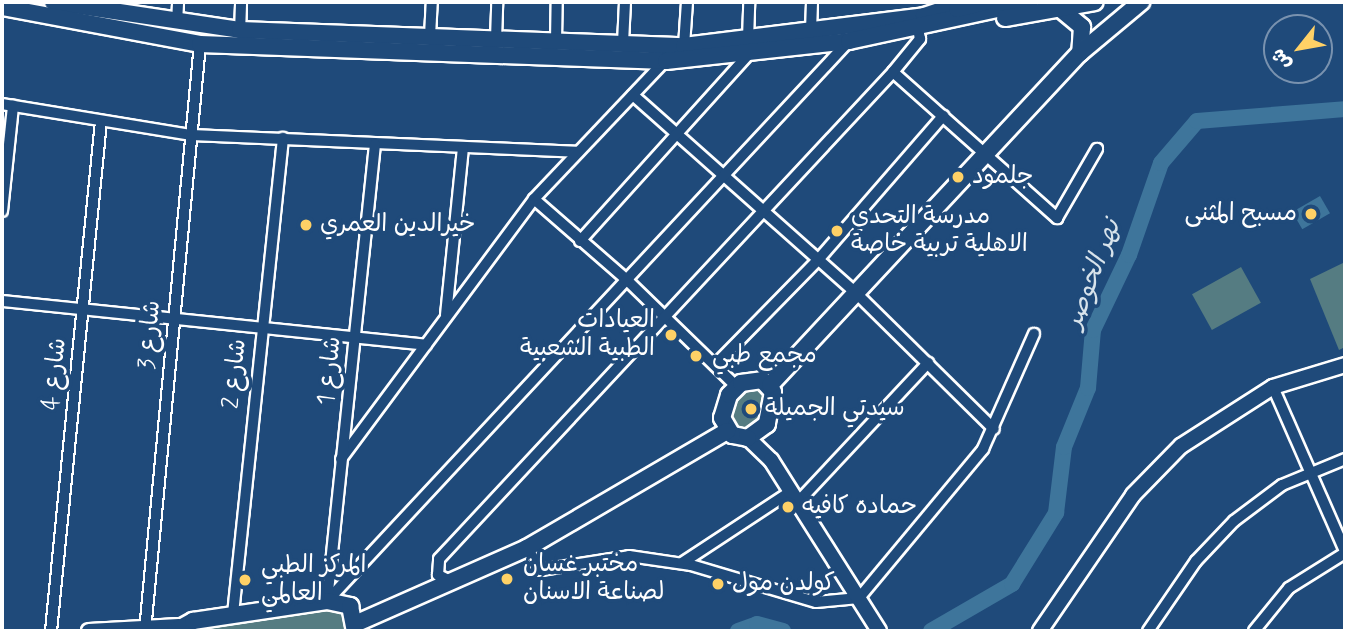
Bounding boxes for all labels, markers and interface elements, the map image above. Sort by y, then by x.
north arrow [1263,14,1333,84]
text: ش [1265,44,1297,74]
place label: جلمود [972,163,1033,191]
marker: جلمود [950,169,966,185]
place label: مسبح المثنى [1185,200,1297,228]
place label: مدرسة التحدي الاهلية تربية خاصة [851,203,1028,259]
marker: مسبح المثنى [1303,206,1319,222]
place label: خيرالدين العمري [320,211,476,239]
water label: نهر الخوصر [1059,215,1129,333]
marker: خيرالدين العمري [298,217,314,233]
marker: مدرسة التحدي الاهلية تربية خاصة [829,223,845,239]
street label: شارع 3 [133,299,167,371]
place label: العيادات الطبية الشعبية [520,307,655,363]
marker: العيادات الطبية الشعبية [661,325,681,345]
street label: شارع 1 [312,335,348,407]
street label: شارع 4 [37,337,73,411]
street label: شارع 2 [217,338,253,410]
place label: مجمع طبي [712,342,817,370]
marker: مجمع طبي [686,346,706,366]
place label: سيدتي الجميلة [765,395,905,423]
marker: سيدتي الجميلة [743,401,759,417]
place label: حماده كافيه [802,493,916,521]
marker: حماده كافيه [780,499,796,515]
place label: مختبر غسان لصناعة الاسنان [523,551,664,607]
place label: المركز الطبي العالمي [261,552,366,608]
marker: مختبر غسان لصناعة الاسنان [497,569,517,589]
marker: المركز الطبي العالمي [235,570,255,590]
place label: كولدن مول [732,570,835,598]
marker: كولدن مول [710,576,726,592]

